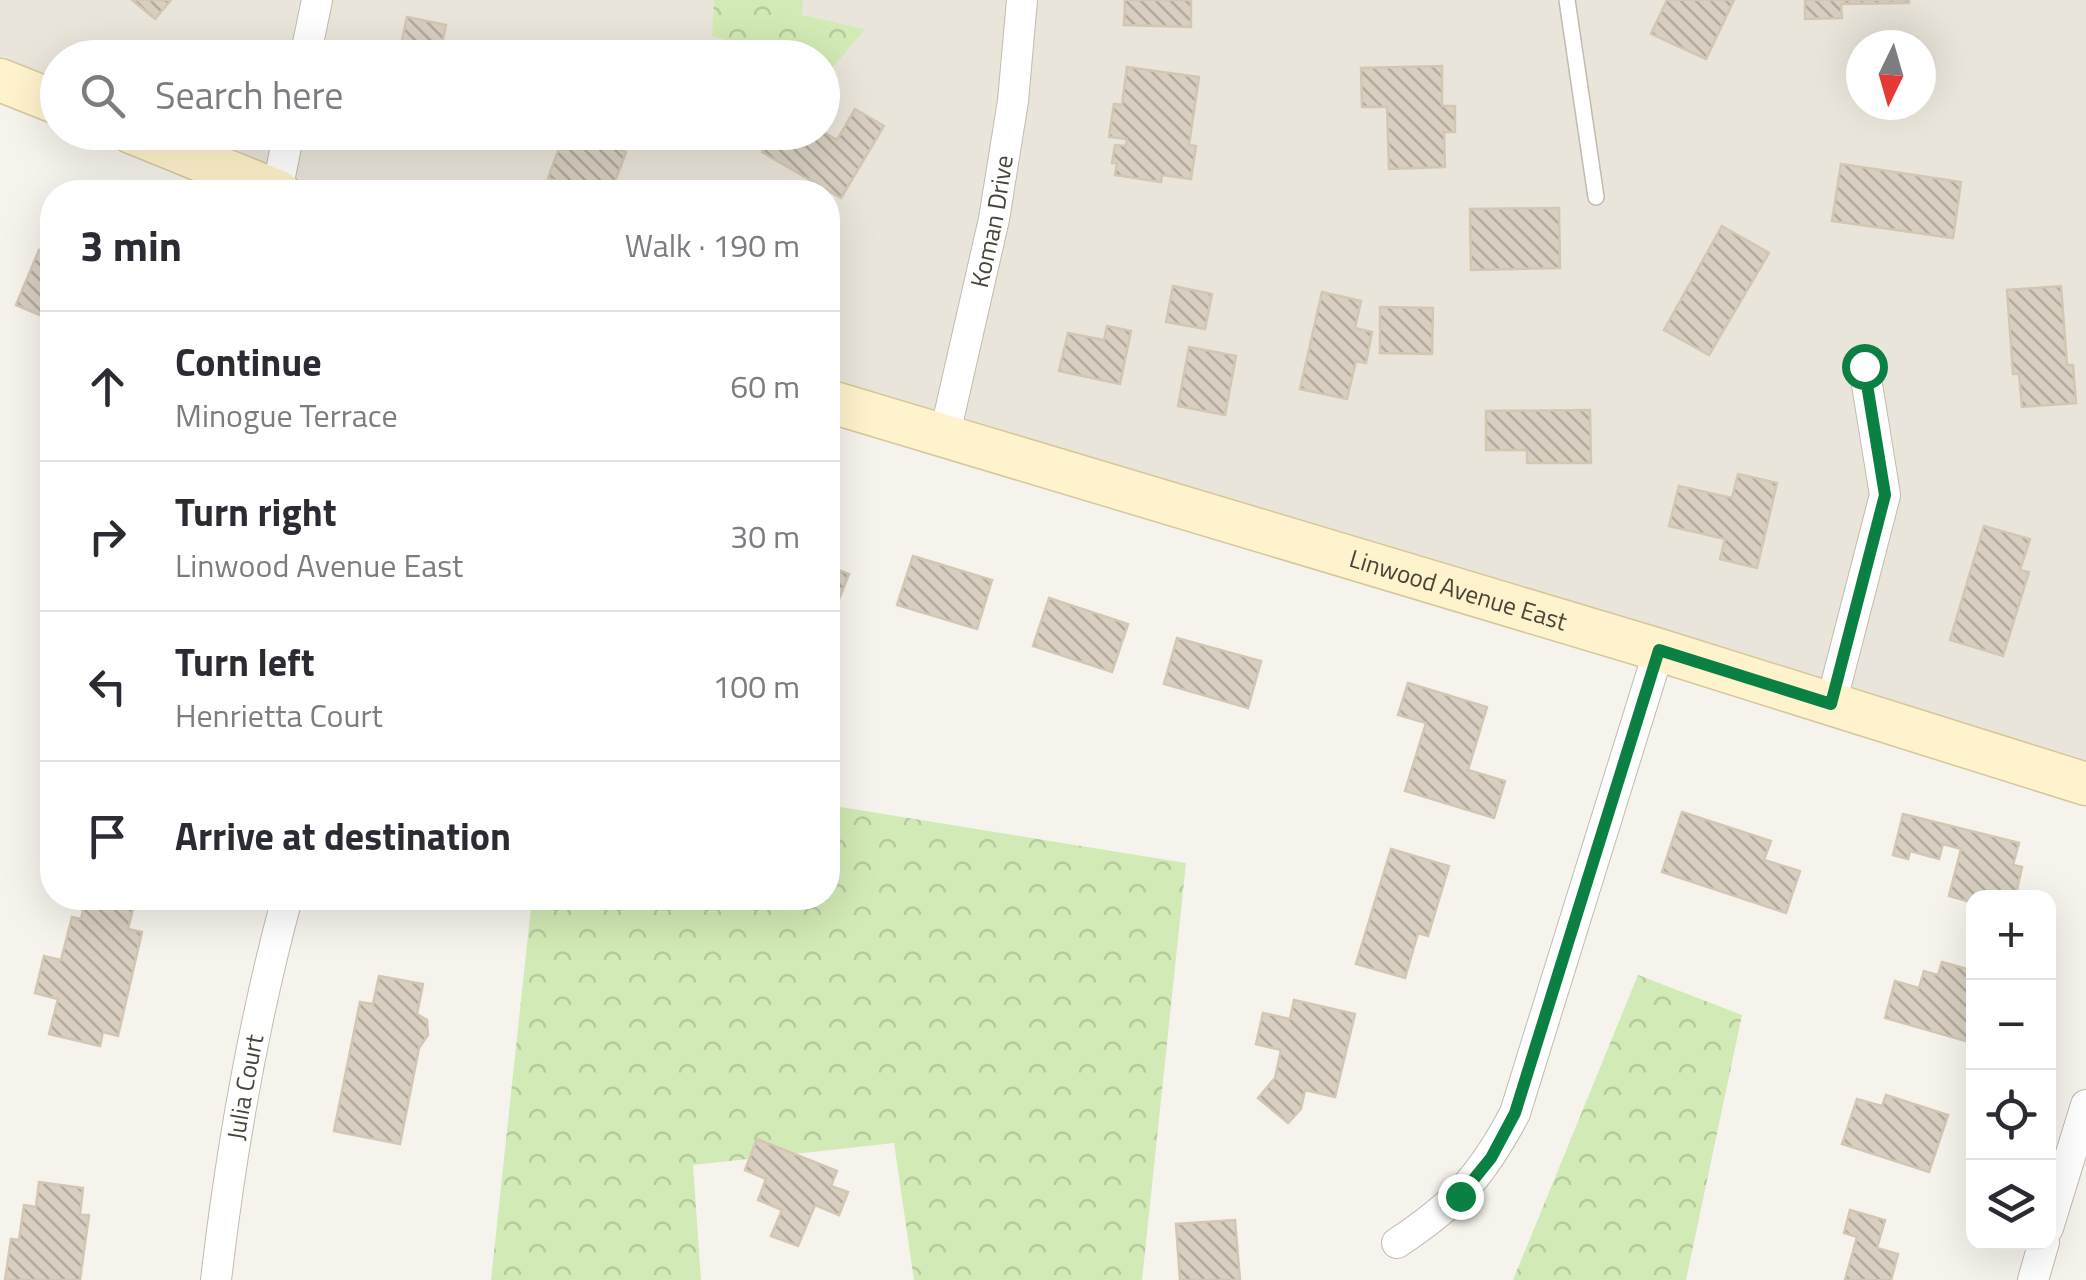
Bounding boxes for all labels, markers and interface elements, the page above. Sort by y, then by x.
north arrow [1846,30,1936,120]
search box [40,40,840,150]
text: Search here [155,66,343,124]
icon: search [75,68,130,123]
street label: Koman Drive [960,152,1023,291]
text: 3 min [80,213,182,277]
text: Walk · 190 m [625,221,800,269]
text: Continue [175,333,322,391]
route start [1842,344,1888,390]
icon: ahead [80,359,135,414]
text: 60 m [730,362,800,410]
text: Minogue Terrace [175,391,398,439]
text: Turn right [175,483,337,541]
icon: right [80,509,135,564]
text: 30 m [730,512,800,560]
street label: Linwood Avenue East [1345,539,1572,640]
text: Linwood Avenue East [175,541,463,589]
text: Turn left [175,633,315,691]
icon: left [80,659,135,714]
text: 100 m [712,662,800,710]
text: Henrietta Court [175,691,383,739]
text: Arrive at destination [175,807,511,865]
icon: arrive [80,809,135,864]
map controls [1966,890,2056,1250]
button: + [1966,890,2056,980]
button: − [1966,980,2056,1070]
street label: Julia Court [217,1031,273,1143]
button: locate [1966,1070,2056,1160]
button: layers [1966,1160,2056,1250]
route end [1438,1174,1484,1220]

